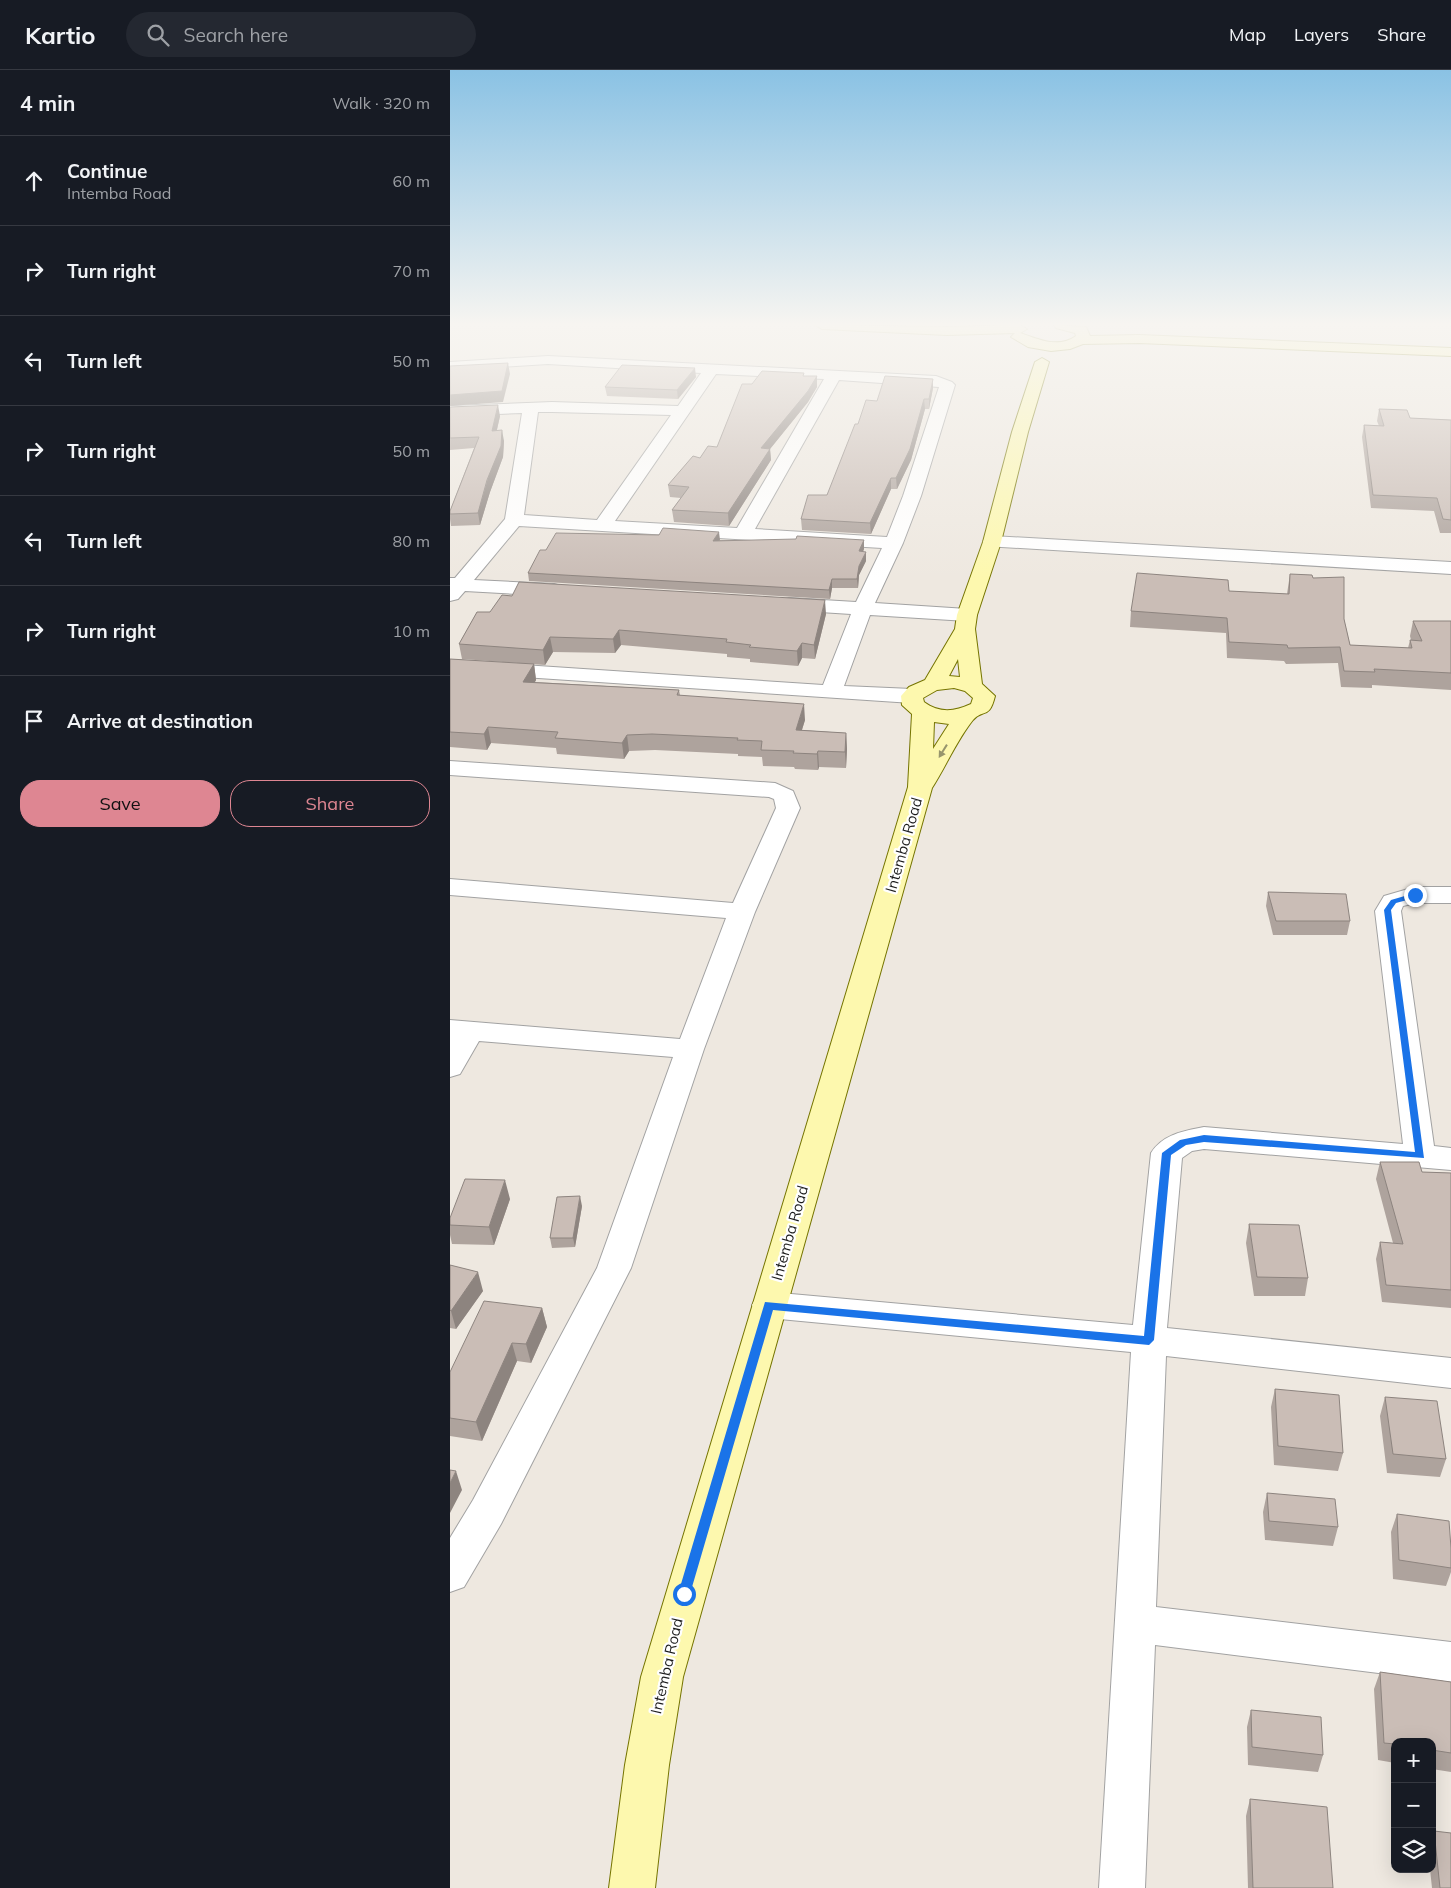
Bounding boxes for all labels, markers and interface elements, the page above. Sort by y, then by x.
search box [126,12,476,57]
text: Kartio [25,20,96,50]
icon: search [144,21,172,49]
text: Search here [184,23,288,47]
text: Map [1229,23,1266,46]
text: Layers [1294,23,1349,46]
text: Share [1377,23,1426,46]
text: 4 min [20,90,75,116]
text: Walk · 320 m [332,93,430,113]
text: Continue [67,159,147,183]
icon: ahead [20,167,48,195]
text: 60 m [393,171,430,191]
text: Intemba Road [67,183,171,203]
icon: right [20,257,48,285]
text: Turn right [67,259,156,283]
text: 70 m [393,261,430,281]
icon: left [20,347,48,375]
text: Turn left [67,349,142,373]
text: 50 m [393,351,430,371]
icon: right [20,437,48,465]
text: Turn right [67,439,156,463]
text: 50 m [393,441,430,461]
icon: left [20,527,48,555]
text: Turn left [67,529,142,553]
text: 80 m [393,531,430,551]
icon: right [20,617,48,645]
text: Turn right [67,619,156,643]
text: 10 m [393,621,430,641]
icon: arrive [20,707,48,735]
text: Arrive at destination [67,709,253,733]
one-way arrow [938,745,947,758]
button: Save [20,780,220,827]
button: Share [230,780,430,827]
street label: Intemba Road [881,795,926,895]
route end [1404,884,1427,907]
street label: Intemba Road [767,1183,812,1283]
route start [673,1583,696,1606]
street label: Intemba Road [646,1616,687,1716]
map controls [1391,1738,1436,1873]
button: + [1391,1738,1436,1783]
button: − [1391,1783,1436,1828]
button: layers [1391,1828,1436,1873]

